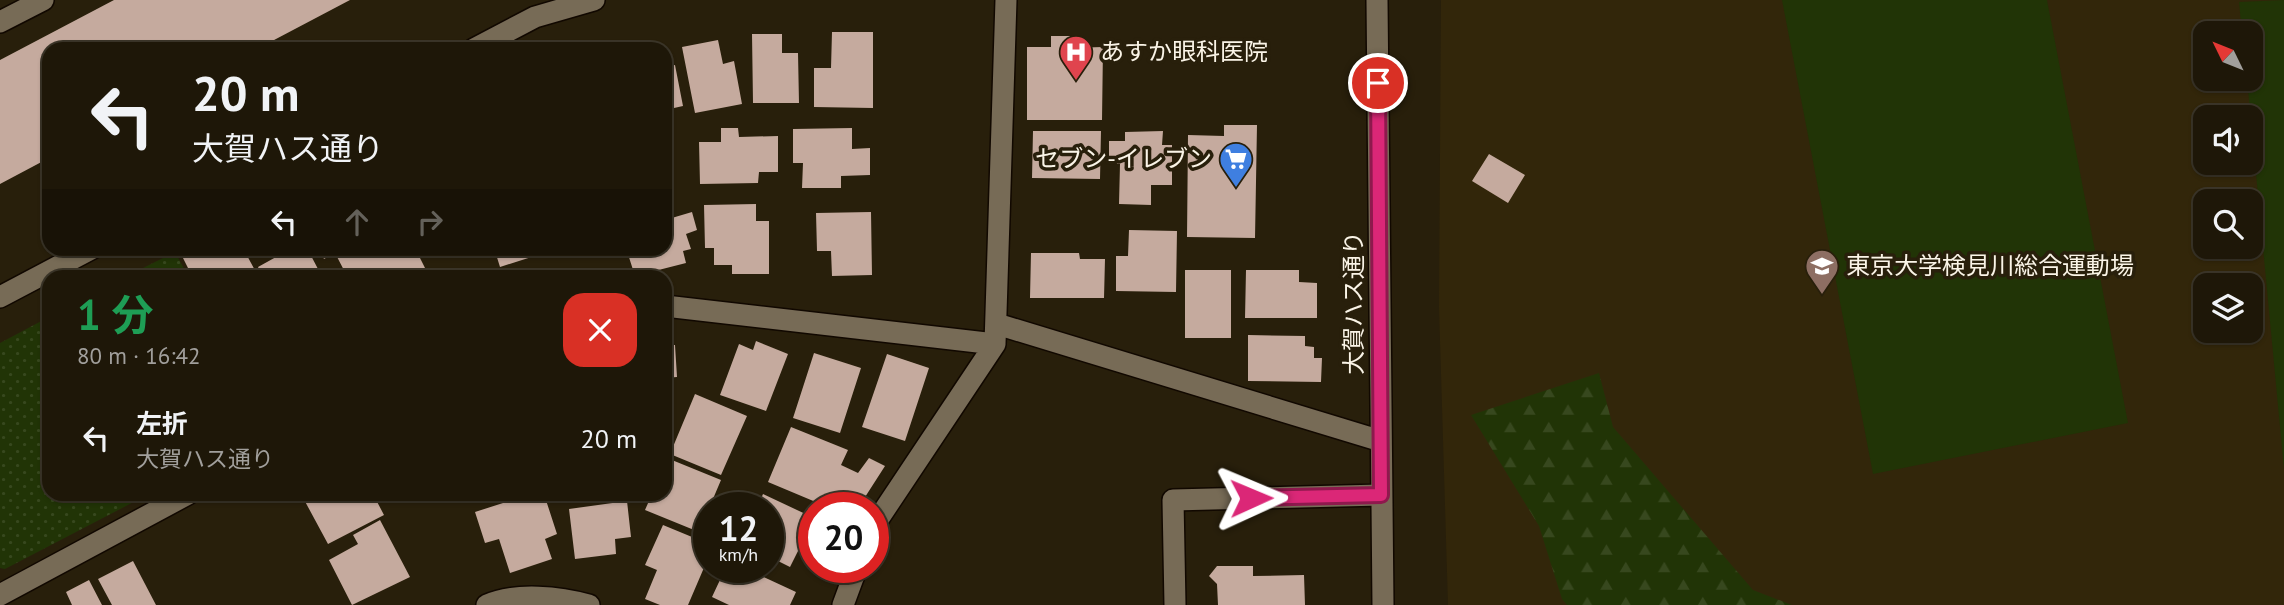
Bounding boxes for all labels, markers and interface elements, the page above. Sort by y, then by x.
north arrow [2193,21,2263,91]
map controls [2193,21,2263,343]
hospital icon: あすか眼科医院 [1057,33,1095,82]
place label: あすか眼科医院 [1100,36,1268,67]
pin [1348,53,1408,113]
text: 20 m [192,61,299,125]
icon: arrive [1359,64,1397,102]
icon: left [77,70,168,161]
button: sound [2193,105,2263,175]
text: 大賀ハス通り [192,127,384,169]
supermarket icon: セブン-イレブン [1217,140,1255,189]
place label: セブン-イレブン [1035,143,1212,174]
button: search [2193,189,2263,259]
icon: left [265,203,303,241]
icon: ahead [338,203,376,241]
icon: right [411,203,449,241]
street label: 大賀ハス通り [1338,231,1369,375]
school or university icon: 東京大学検見川総合運動場 [1803,247,1841,296]
place label: 東京大学検見川総合運動場 [1846,250,2134,281]
button: layers [2193,273,2263,343]
text: 1 分 [77,287,153,342]
button: close [563,293,637,367]
text: 80 m · 16:42 [77,341,201,370]
text: 左折 [136,407,188,440]
icon: left [77,419,115,457]
text: 20 m [581,422,637,455]
text: 大賀ハス通り [136,444,274,473]
position arrow [1214,461,1288,535]
speed limit sign: 20 [798,492,889,583]
text: 12 [719,505,758,551]
text: km/h [719,543,758,566]

